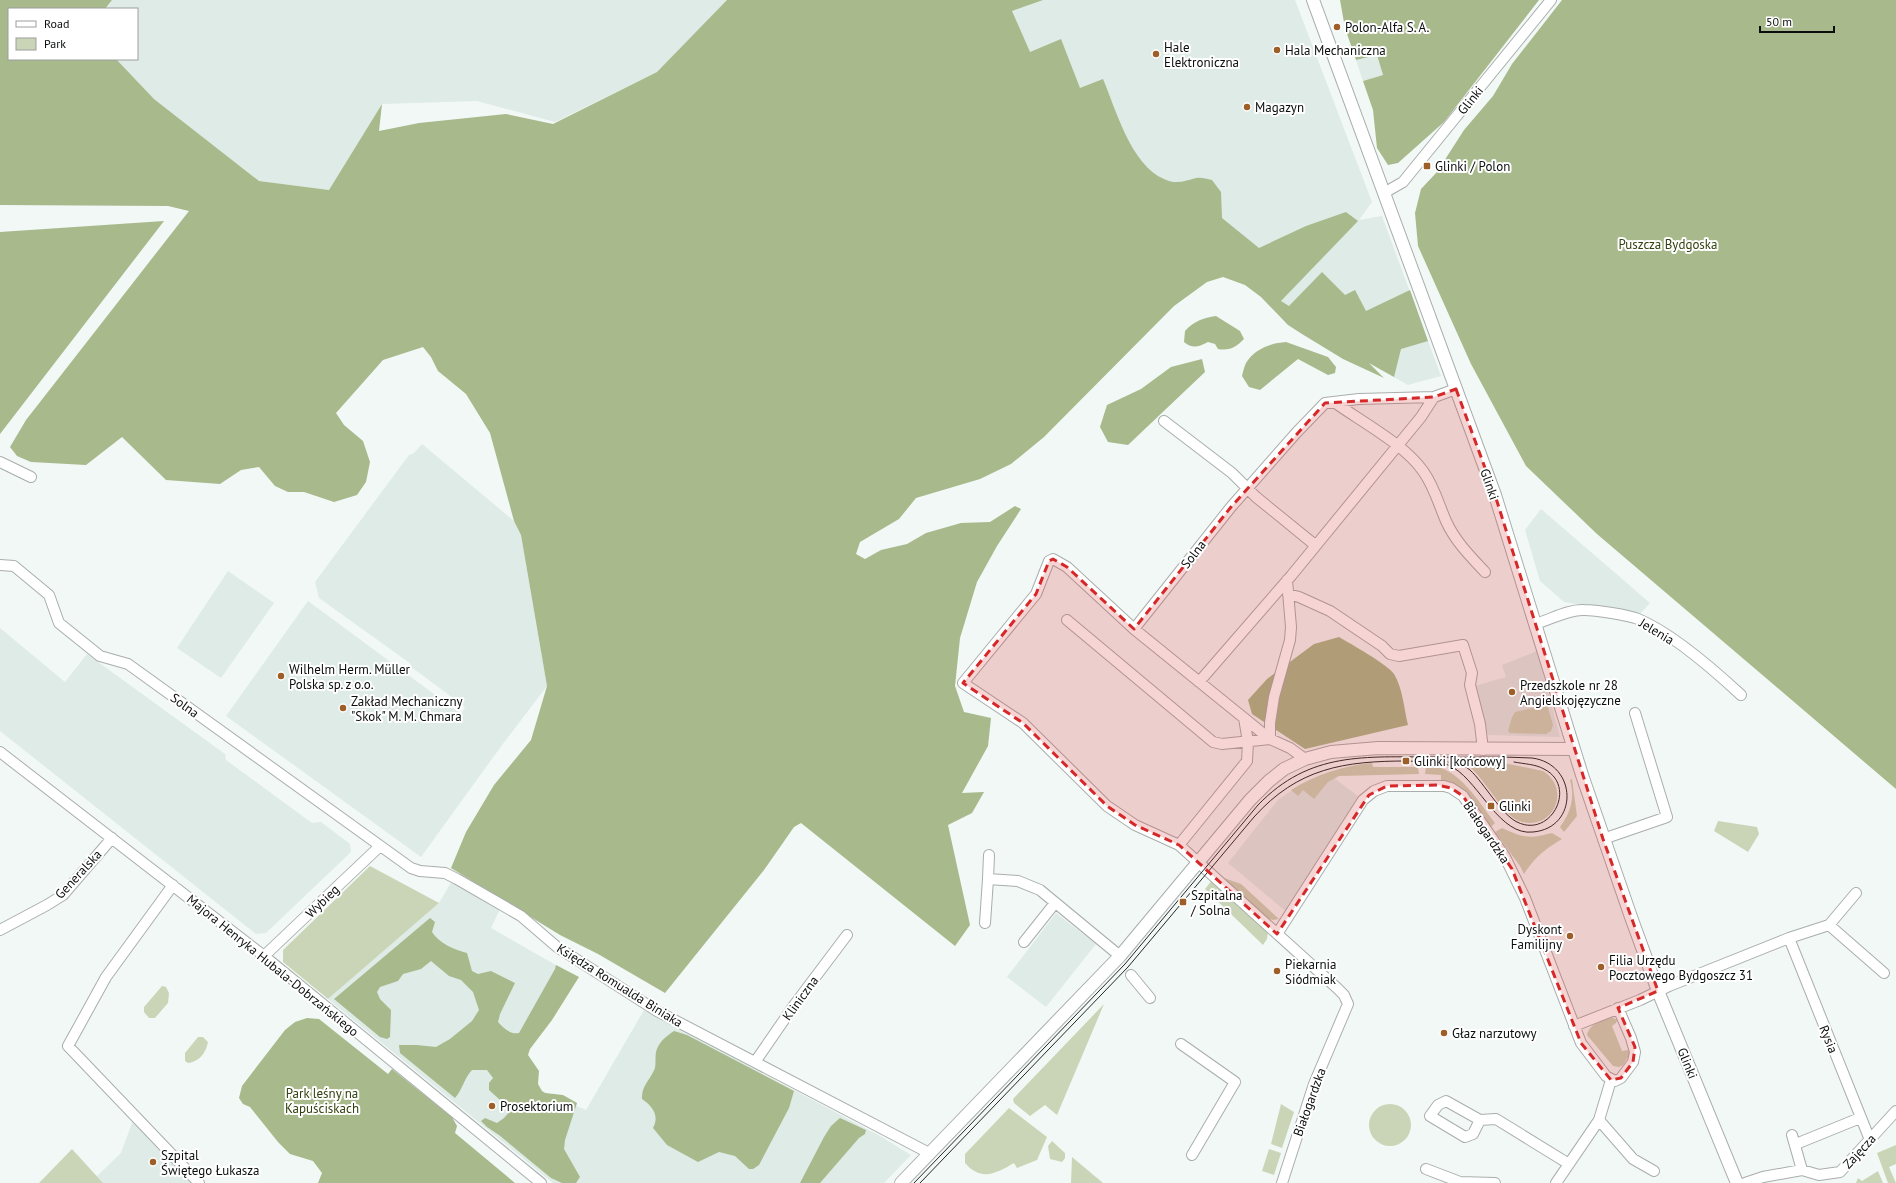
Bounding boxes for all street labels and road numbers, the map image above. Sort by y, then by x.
street label: Glinki [1454,83,1487,118]
street label: Glinki [1476,466,1503,502]
street label: Solna [1177,537,1210,572]
street label: Jelenia [1635,614,1677,648]
street label: Solna [167,689,202,721]
street label: Białogardzka [1460,798,1514,867]
street label: Generalska [51,846,105,902]
street label: Wybieg [302,881,343,922]
street label: Majora Henryka Hubala-Dobrzańskiego [183,891,362,1040]
street label: Księdza Romualda Biniaka [554,940,686,1031]
street label: Kliniczna [779,973,822,1024]
street label: Rysia [1815,1023,1842,1056]
street label: Glinki [1674,1045,1701,1081]
street label: Białogardzka [1289,1066,1330,1139]
street label: Zajęcza [1839,1131,1880,1172]

